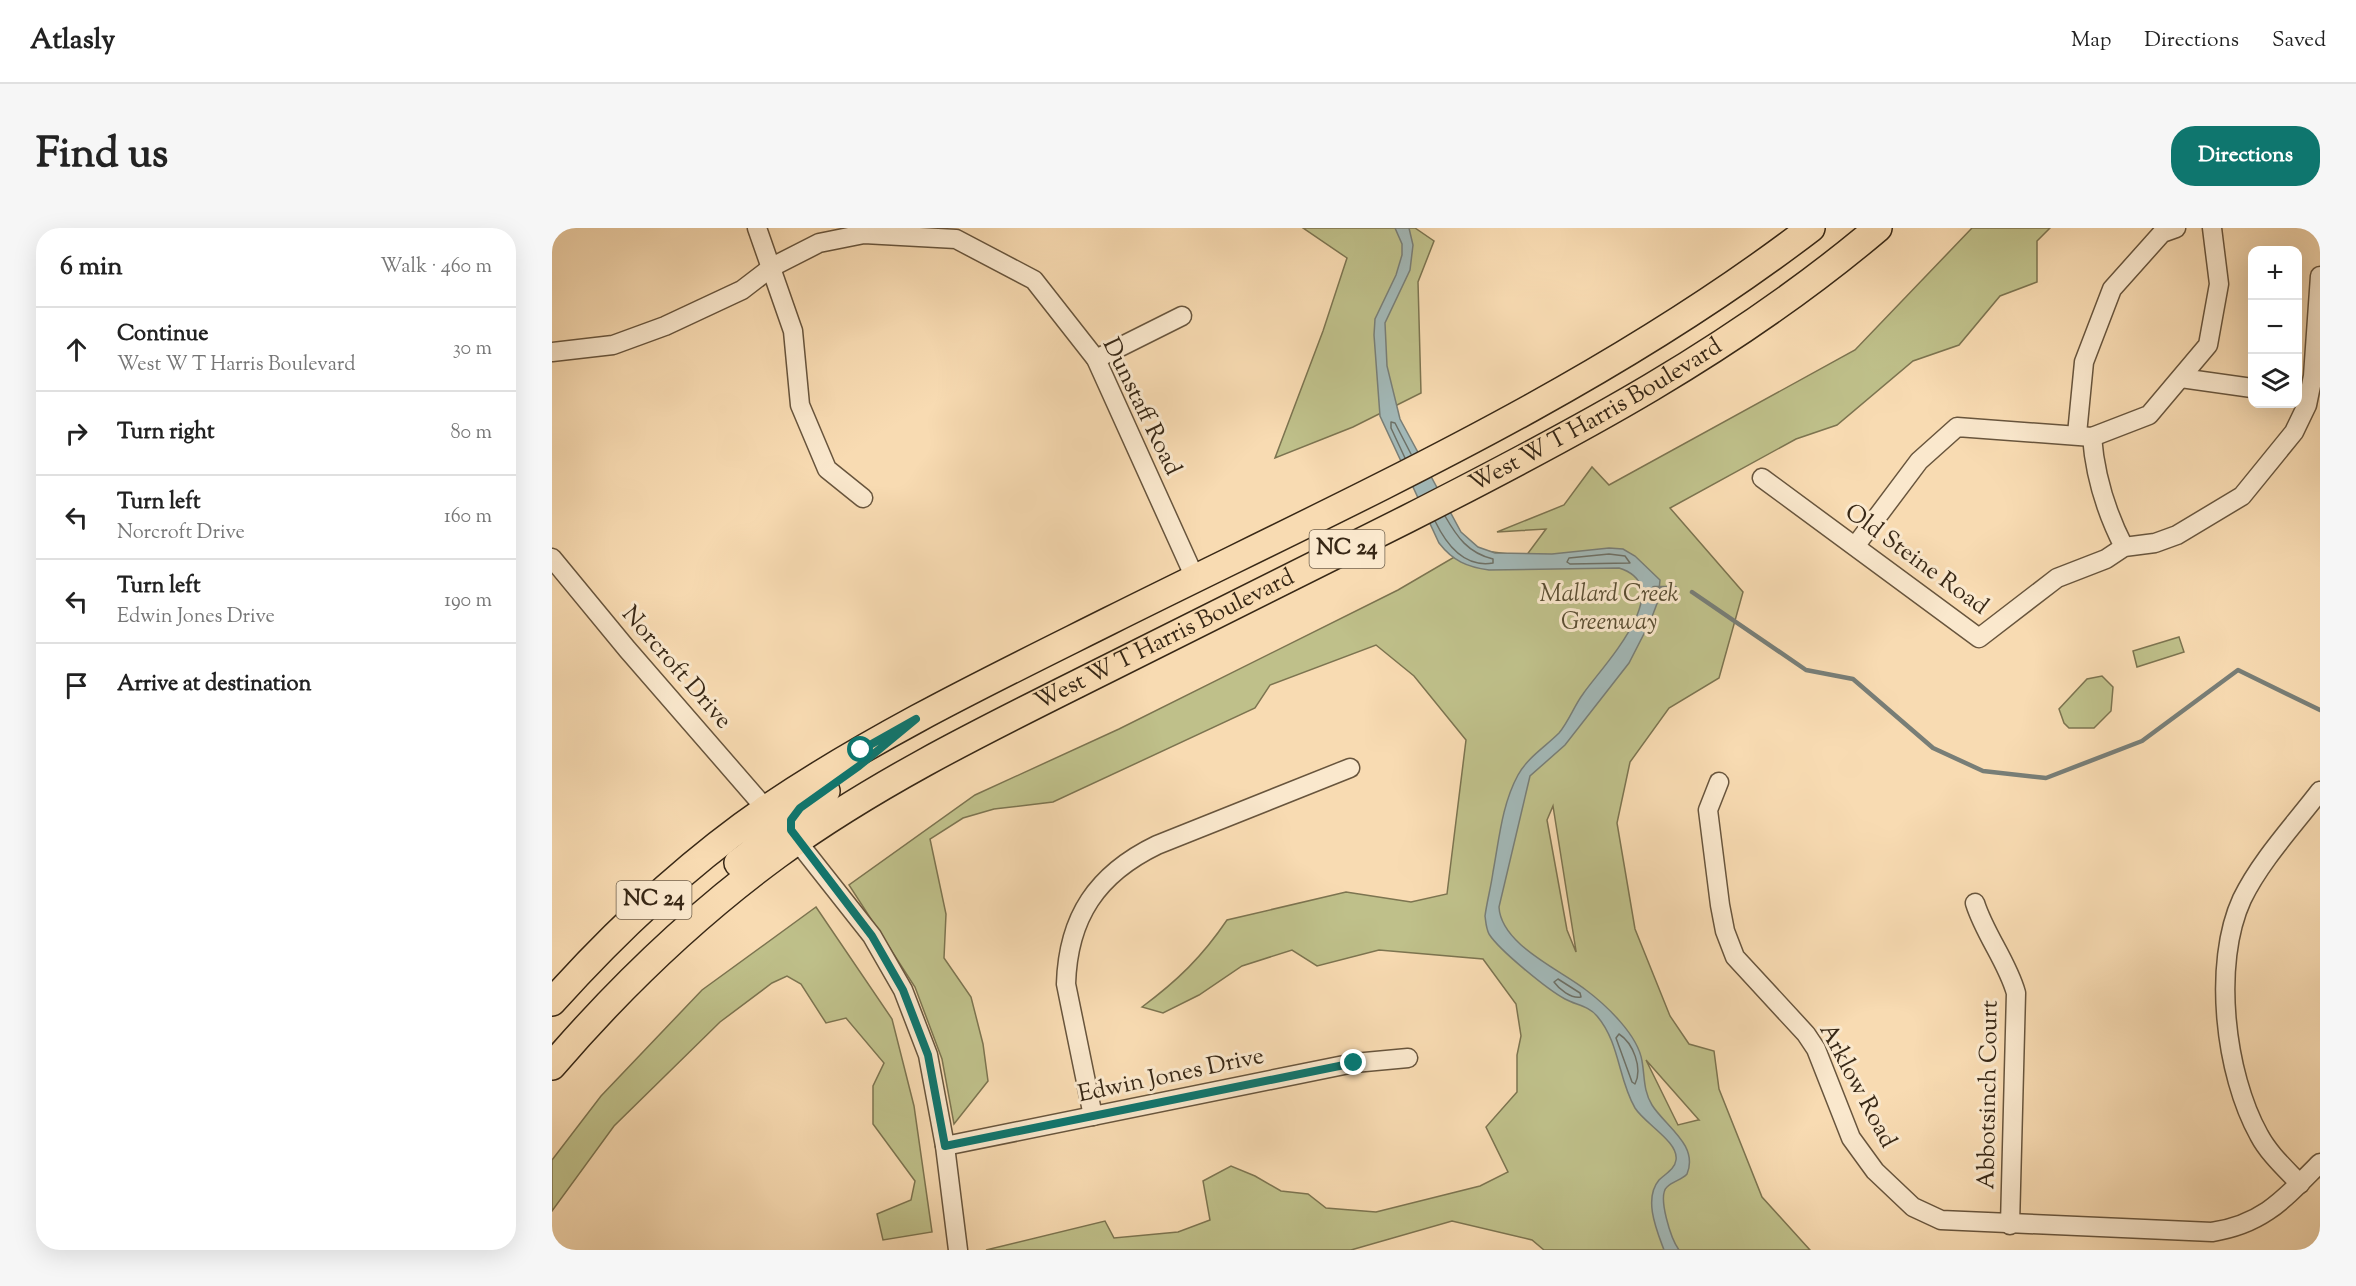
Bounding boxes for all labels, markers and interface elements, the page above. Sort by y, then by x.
text: Atlasly [30,21,115,61]
text: Map [2071,26,2111,56]
text: Directions [2144,26,2239,56]
text: Saved [2272,26,2326,56]
text: Find us [36,126,168,186]
button: Directions [2171,126,2320,186]
map controls [2248,246,2302,408]
button: + [2248,246,2302,300]
text: 6 min [60,249,123,286]
text: Walk · 460 m [380,253,492,282]
button: − [2248,300,2302,354]
text: Continue [117,319,208,351]
street label: West W T Harris Boulevard [1463,330,1730,501]
street label: Dunstaff Road [1093,332,1189,482]
icon: ahead [60,333,93,366]
text: 30 m [453,335,492,364]
text: West W T Harris Boulevard [117,351,356,380]
button: layers [2248,354,2302,408]
icon: right [60,417,93,450]
text: Turn right [117,417,214,449]
text: 80 m [451,419,492,448]
text: Turn left [117,487,200,519]
street label: Old Steine Road [1837,496,1995,624]
icon: left [60,501,93,534]
text: 160 m [444,503,492,532]
text: Norcroft Drive [117,519,245,548]
road number: NC 24 [1310,530,1384,568]
street label: West W T Harris Boulevard [1029,561,1301,719]
text: Turn left [117,571,200,603]
park label: Mallard Creek Greenway [1540,578,1679,640]
icon: left [60,585,93,618]
text: 190 m [444,587,492,616]
street label: Norcroft Drive [613,599,739,737]
text: Edwin Jones Drive [117,603,275,632]
icon: arrive [60,669,93,702]
text: Arrive at destination [117,669,312,701]
route start [847,736,873,762]
road number: NC 24 [616,881,692,919]
street label: Abbotsinch Court [1970,1000,2008,1190]
street label: Arklow Road [1810,1018,1904,1155]
street label: Edwin Jones Drive [1075,1040,1267,1112]
route end [1340,1049,1366,1075]

